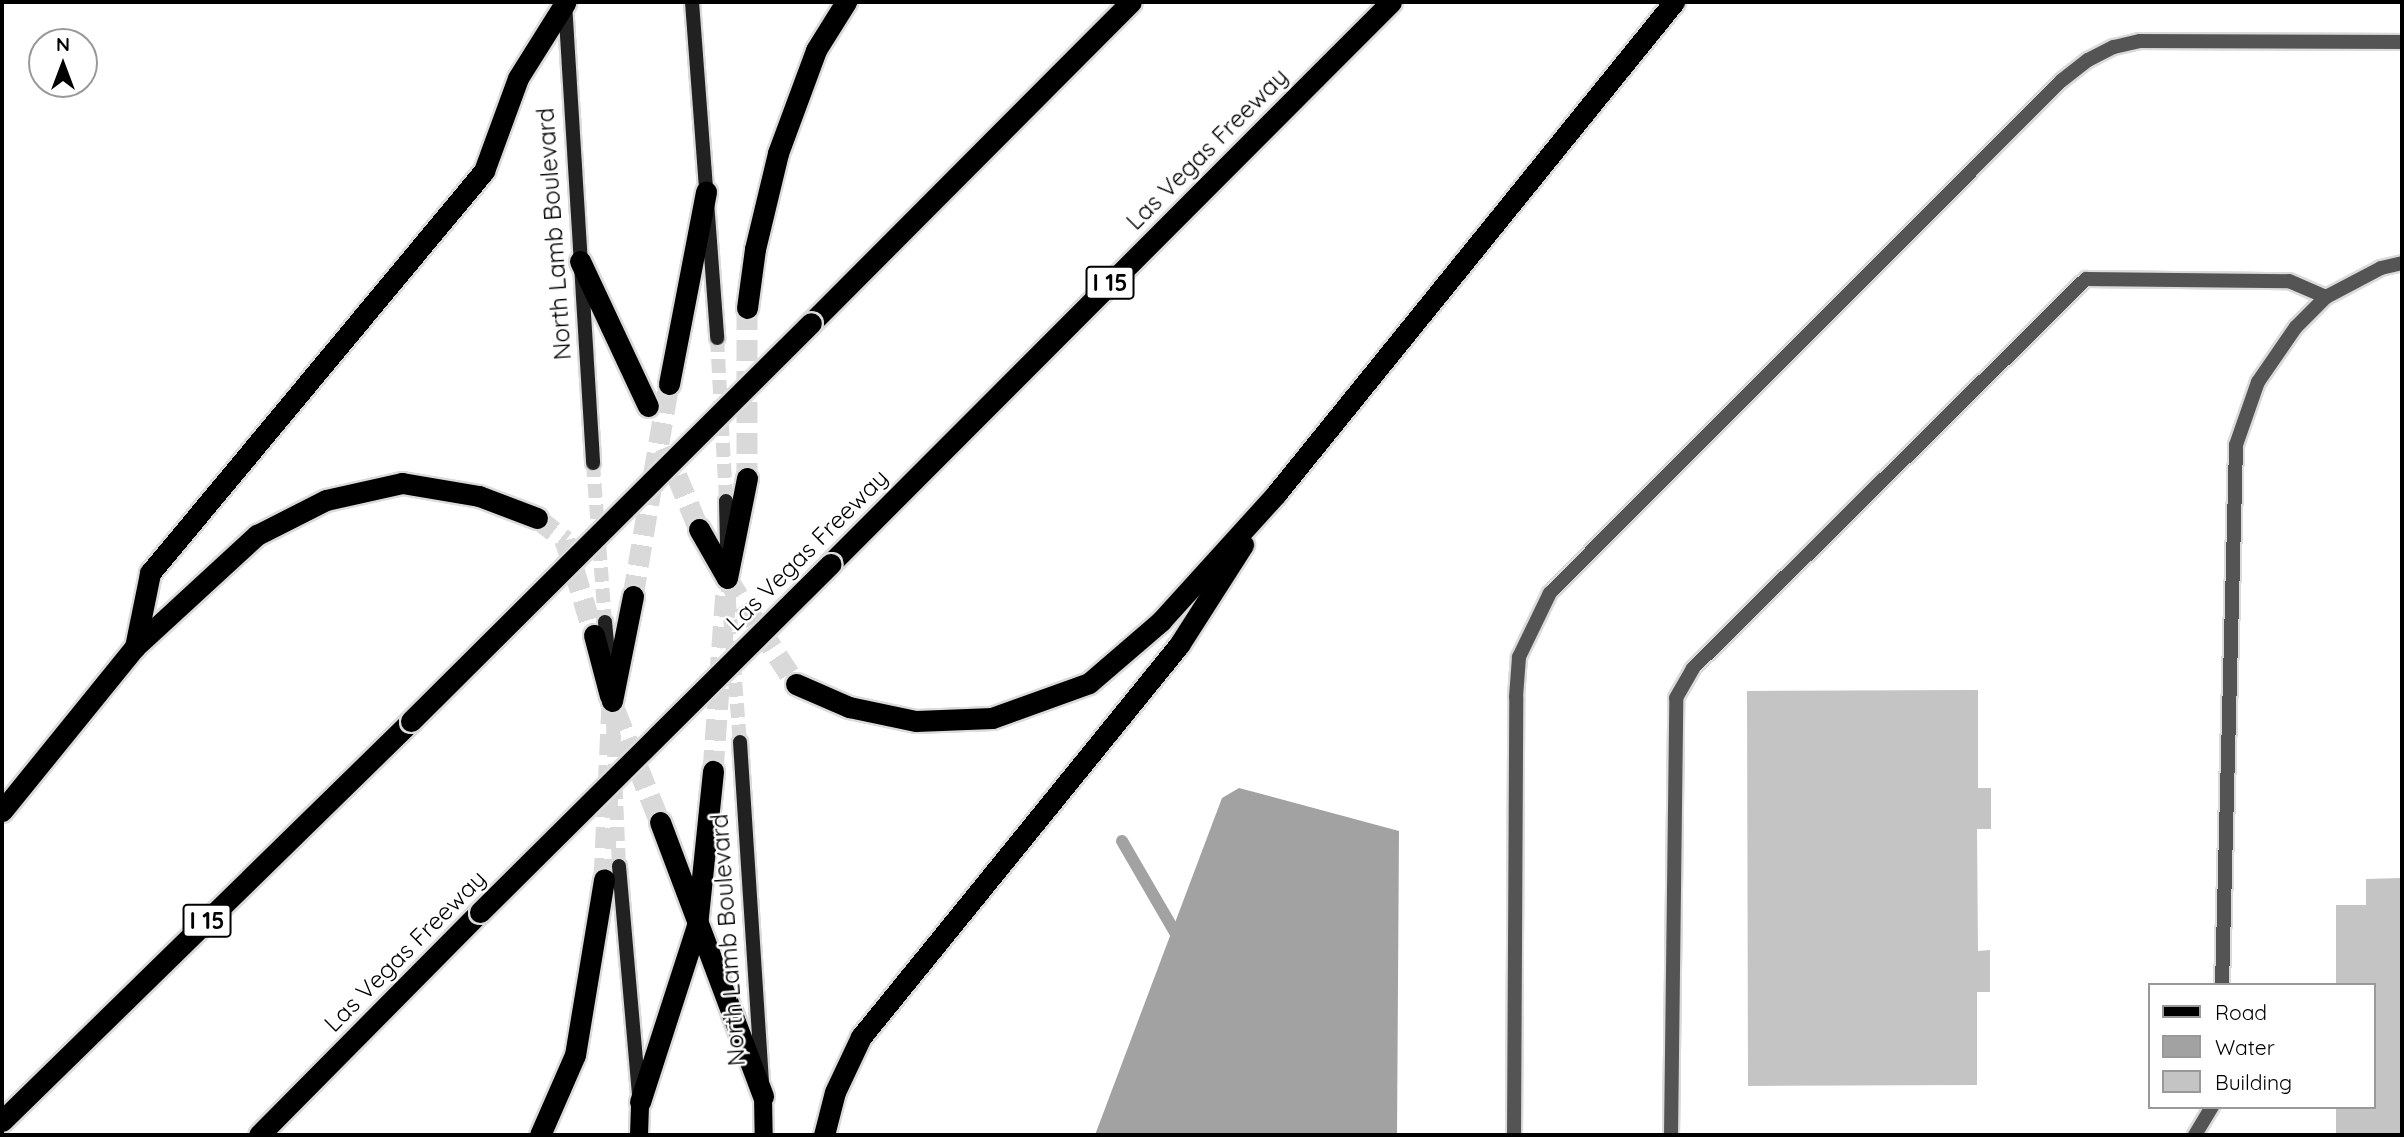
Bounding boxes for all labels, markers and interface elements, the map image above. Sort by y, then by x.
north arrow [28,28,98,98]
text: N [56,32,70,56]
street label: Las Vegas Freeway [1120,62,1294,236]
street label: North Lamb Boulevard [531,107,577,361]
road number: I 15 [1086,264,1134,302]
street label: Las Vegas Freeway [720,463,894,637]
street label: North Lamb Boulevard [705,813,751,1067]
street label: Las Vegas Freeway [318,864,492,1038]
road number: I 15 [182,902,232,940]
legend [2148,983,2376,1109]
text: Road [2215,999,2267,1025]
text: Water [2215,1034,2275,1060]
text: Building [2215,1069,2292,1095]

